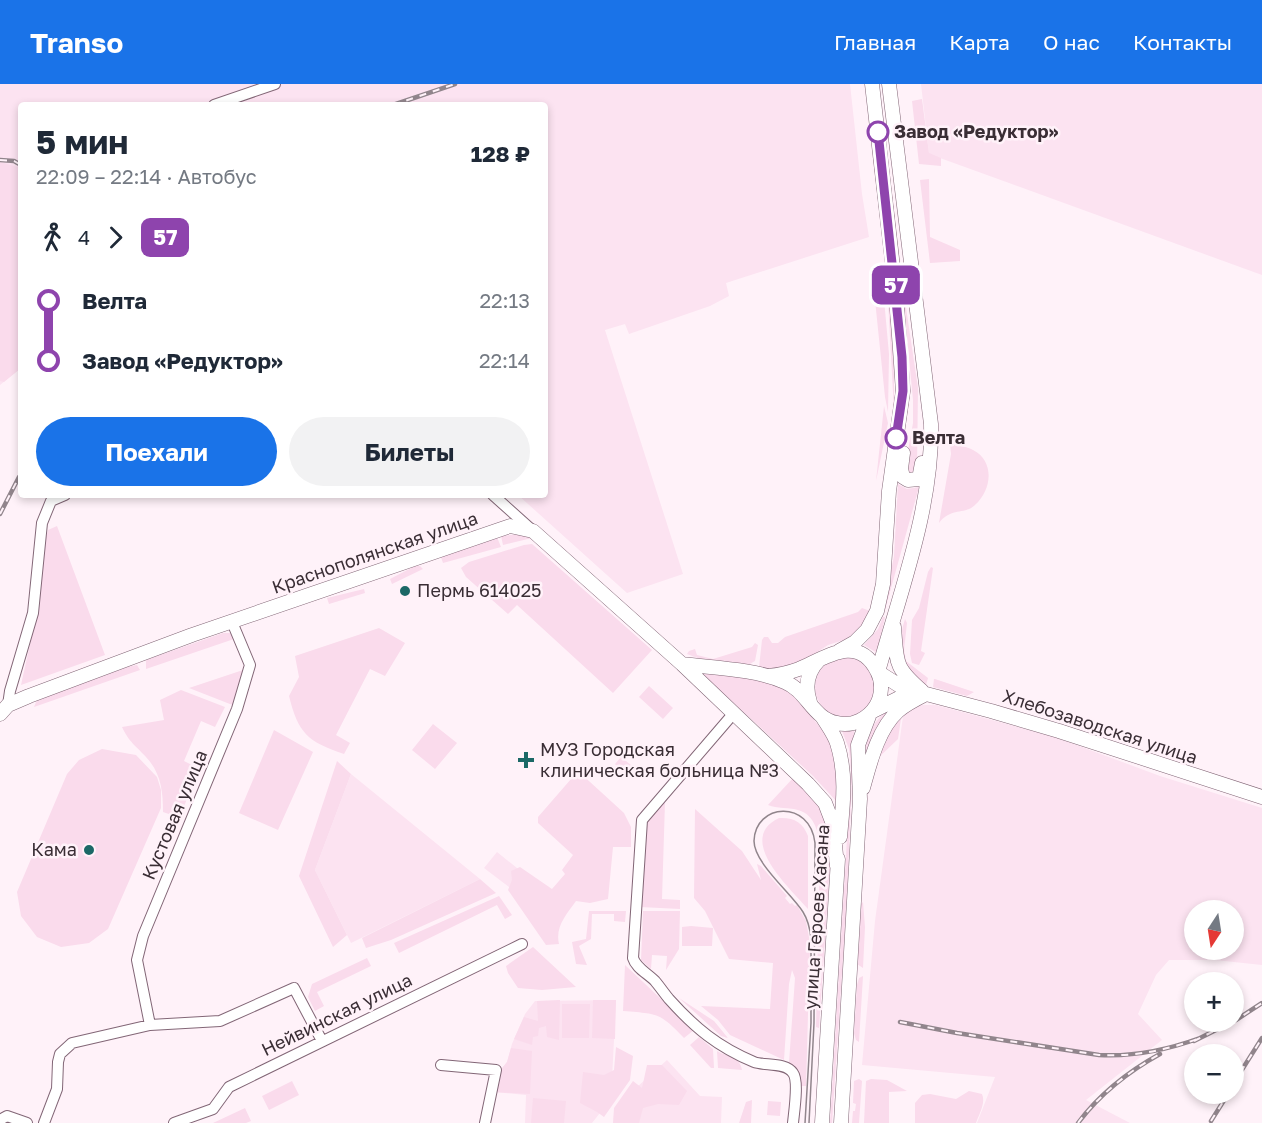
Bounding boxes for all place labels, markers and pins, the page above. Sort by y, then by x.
place label: Завод «Редуктор» [894,120,1059,142]
marker: Завод «Редуктор» [867,121,889,143]
place label: Велта [912,426,965,448]
marker: Велта [885,427,907,449]
place label: Пермь 614025 [417,579,542,601]
marker: Пермь 614025 [398,584,412,598]
place label: МУЗ Городская клиническая больница №3 [540,738,779,781]
marker: МУЗ Городская клиническая больница №3 [517,751,535,769]
place label: Кама [31,838,77,860]
marker: Кама [82,843,96,857]

